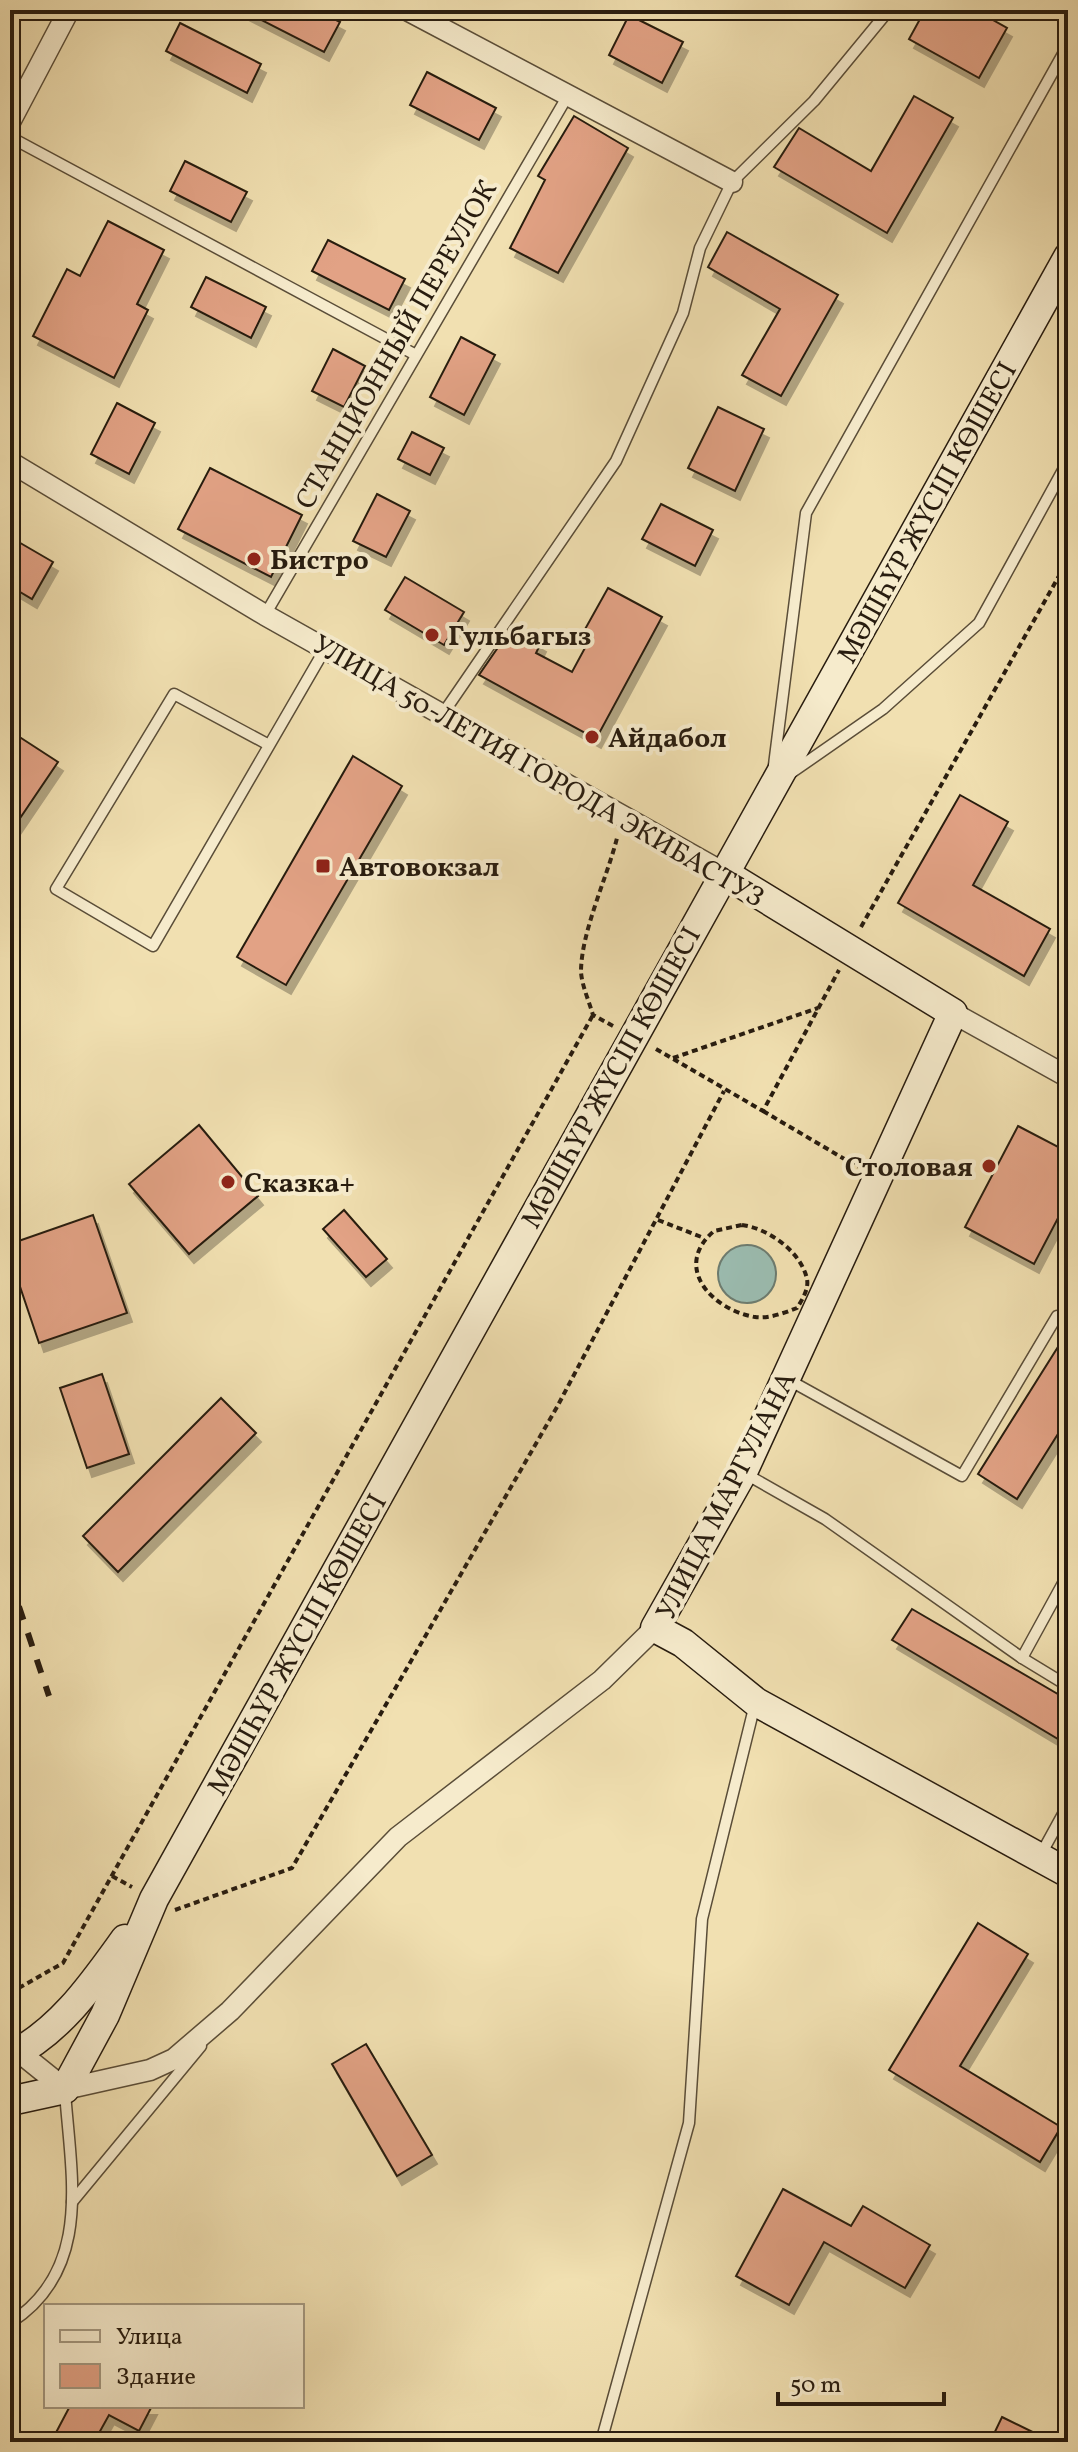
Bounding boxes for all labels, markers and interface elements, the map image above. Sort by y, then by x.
street label: СТАНЦИОННЫЙ ПЕРЕУЛОК [287,174,508,517]
street label: МӘШҺҮР ЖҮСІП КӨШЕСІ [829,355,1028,671]
place label: Бистро [270,542,369,581]
marker: Бистро [245,550,263,568]
place label: Гульбагыз [448,618,591,657]
street label: УЛИЦА 50-ЛЕТИЯ ГОРОДА ЭКИБАСТУЗ [304,626,771,918]
marker: Гульбагыз [423,626,441,644]
place label: Айдабол [608,720,727,759]
marker: Айдабол [583,728,601,746]
place label: Автовокзал [339,849,499,888]
marker: Автовокзал [314,857,332,875]
street label: МӘШҺҮР ЖҮСІП КӨШЕСІ [513,920,712,1236]
place label: Столовая [845,1149,973,1188]
marker: Столовая [980,1157,998,1175]
place label: Сказка+ [244,1165,355,1204]
marker: Сказка+ [219,1173,237,1191]
street label: УЛИЦА МАРГУЛАНА [648,1365,807,1627]
street label: МӘШҺҮР ЖҮСІП КӨШЕСІ [199,1487,398,1803]
legend [44,2304,304,2408]
text: Улица [116,2321,183,2355]
scale bar [778,2356,944,2406]
text: Здание [116,2361,196,2395]
text: 50 m [790,2369,842,2403]

